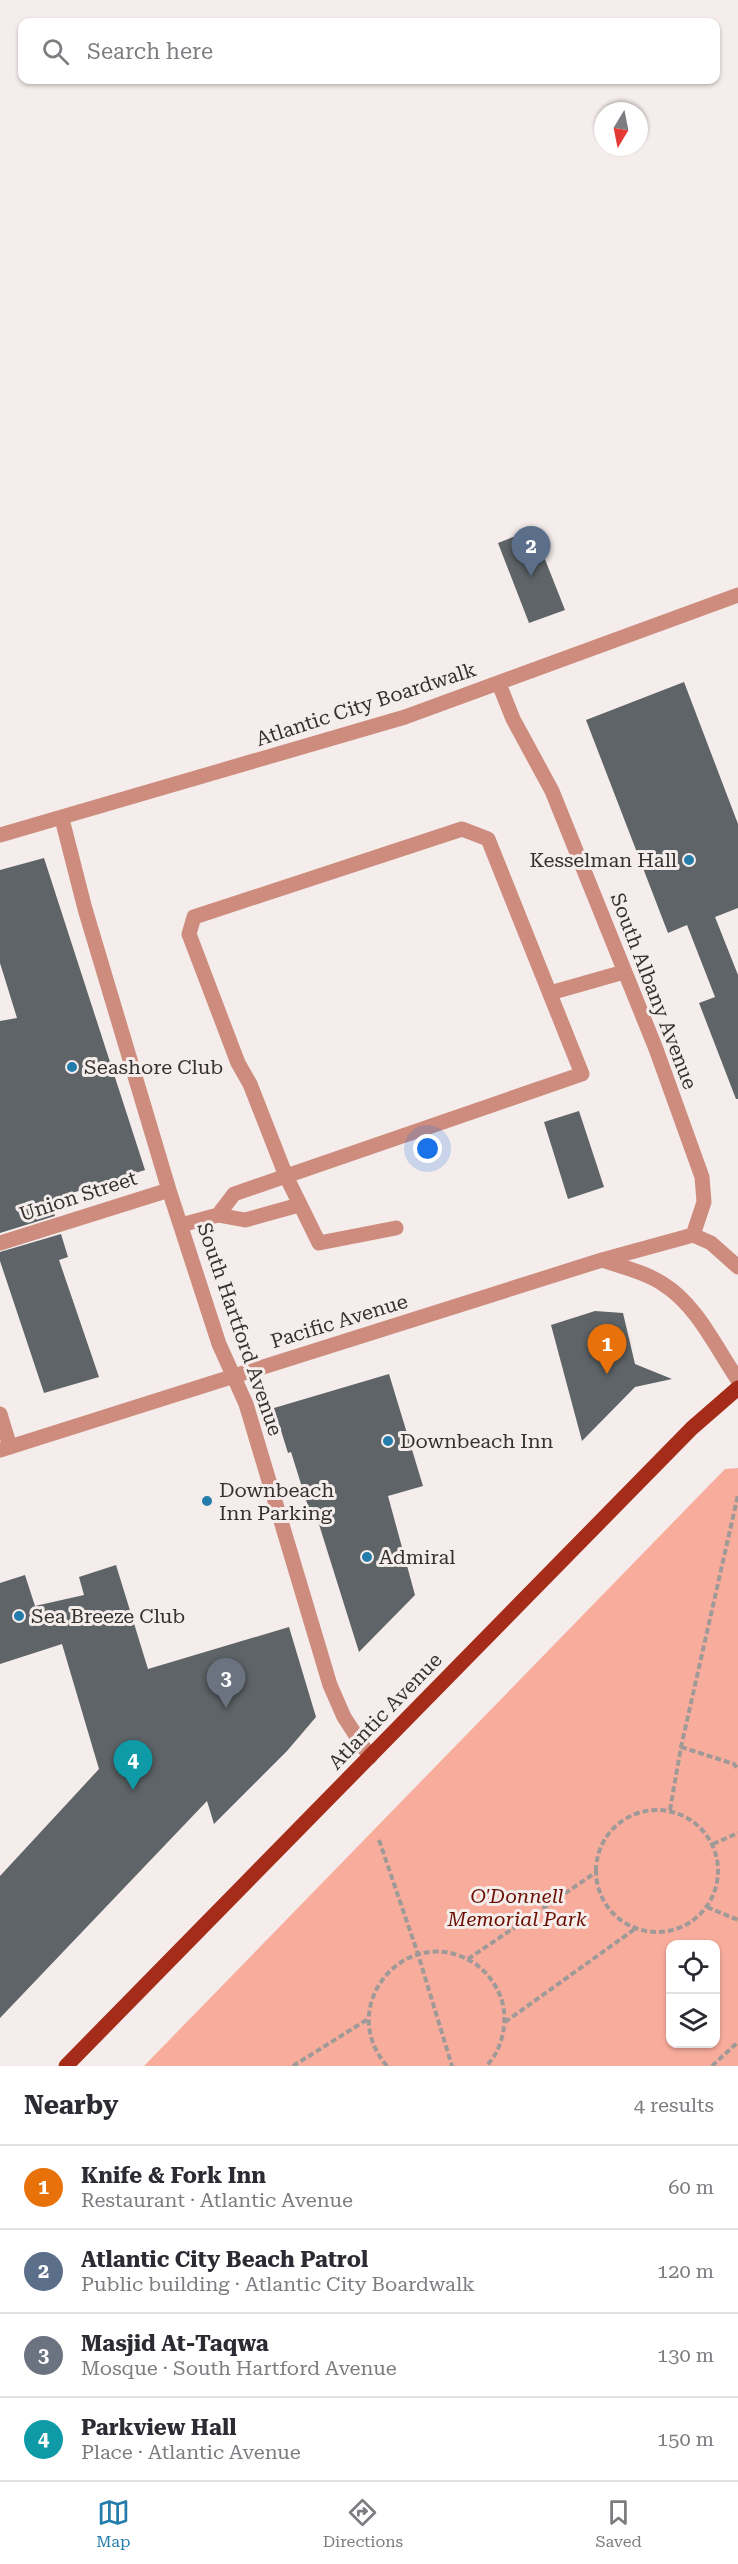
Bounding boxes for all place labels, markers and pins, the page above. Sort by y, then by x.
pin: 2 [512,526,550,576]
place label: Kesselman Hall [529,848,677,872]
marker: Kesselman Hall [682,853,696,867]
place label: Seashore Club [84,1055,223,1079]
marker: Seashore Club [65,1060,79,1074]
pin: 1 [588,1324,626,1374]
place label: Downbeach Inn [400,1429,554,1453]
marker: Downbeach Inn [381,1434,395,1448]
place label: Downbeach Inn Parking [219,1478,334,1525]
marker: Downbeach Inn Parking [200,1494,214,1508]
place label: Admiral [379,1545,455,1569]
marker: Admiral [360,1550,374,1564]
place label: Sea Breeze Club [31,1604,185,1628]
marker: Sea Breeze Club [12,1609,26,1623]
pin: 3 [206,1658,246,1708]
pin: 4 [114,1740,152,1790]

